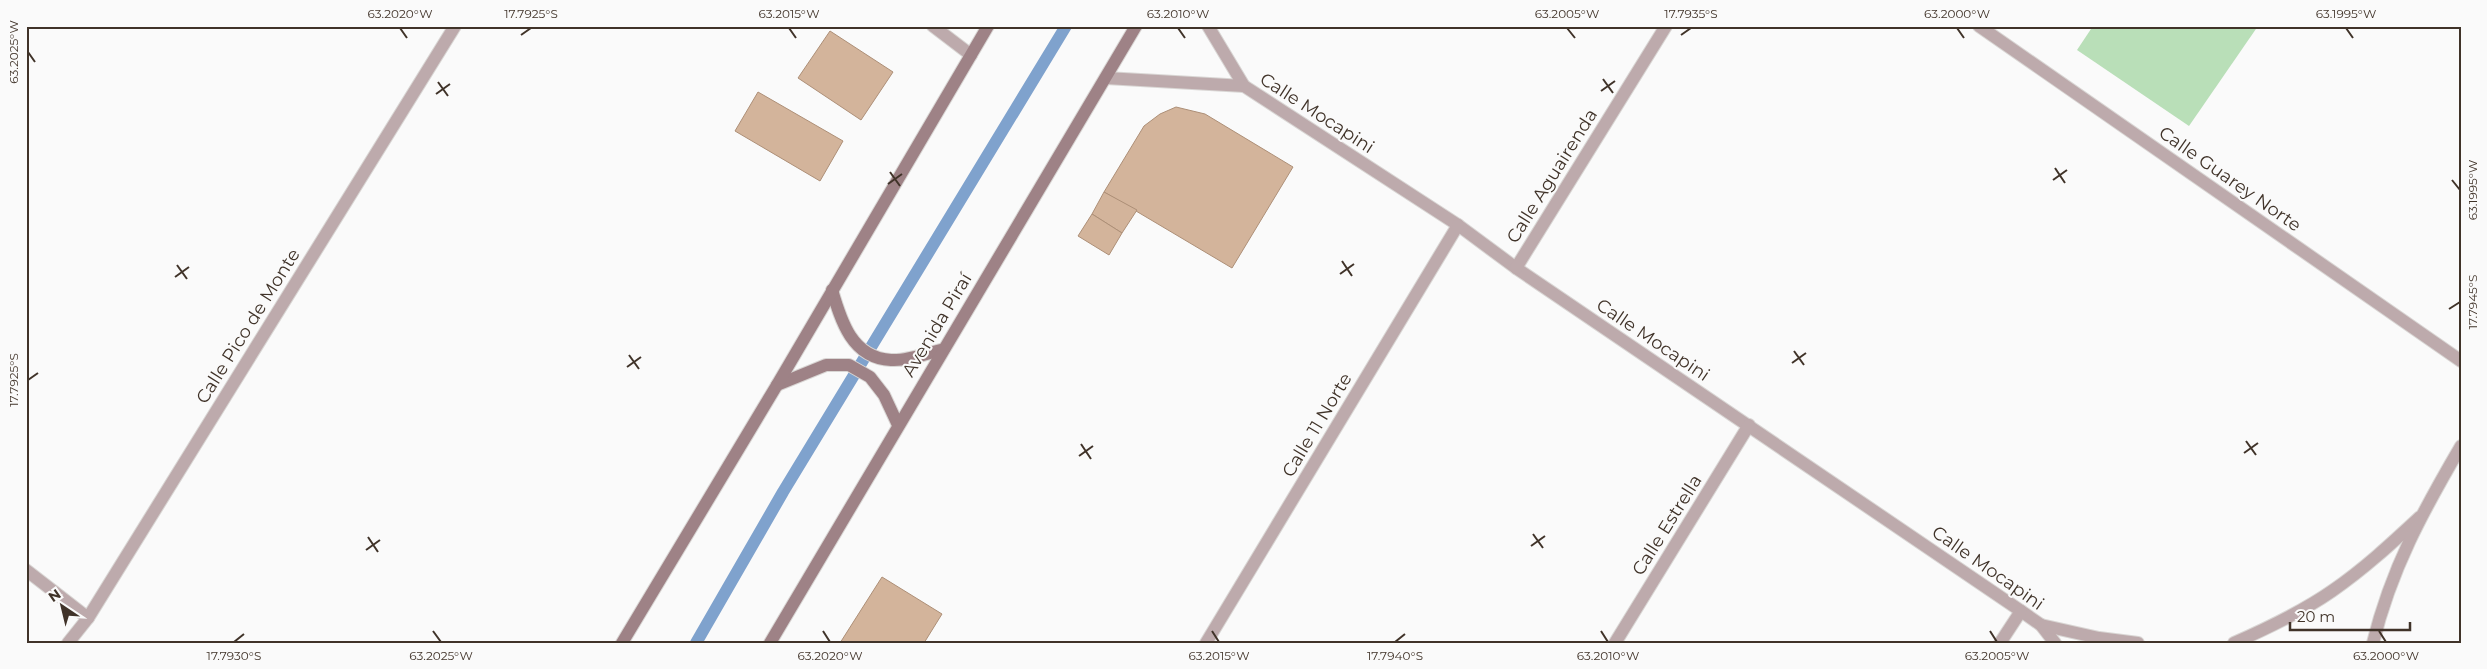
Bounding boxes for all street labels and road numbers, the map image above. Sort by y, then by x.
street label: Calle Mocapini [1256,68,1378,158]
street label: Calle Aguairenda [1502,105,1602,247]
street label: Calle Guarey Norte [2155,122,2305,236]
street label: Calle Pico de Monte [191,244,305,408]
street label: Avenida Piraí [897,268,977,381]
street label: Calle Mocapini [1592,294,1714,386]
street label: Calle 11 Norte [1277,369,1357,481]
street label: Calle Estrella [1627,471,1707,579]
street label: Calle Mocapini [1928,521,2048,615]

